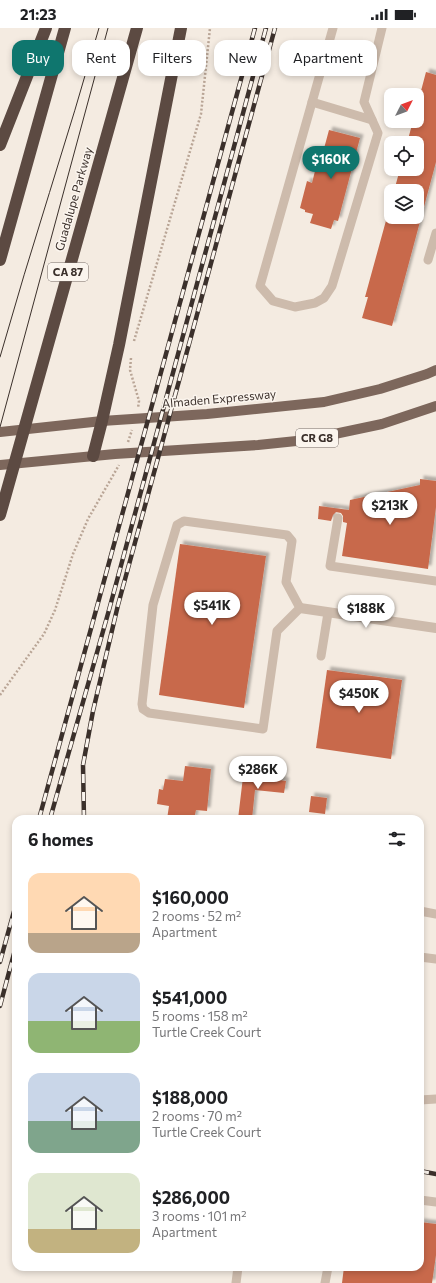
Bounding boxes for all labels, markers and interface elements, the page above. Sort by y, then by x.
text: 21:23 [20,5,57,23]
chip: Buy [12,40,64,76]
chip: Rent [72,40,130,76]
chip: Filters [138,40,206,76]
chip: New [214,40,271,76]
chip: Apartment [279,40,377,76]
north arrow [384,88,424,128]
map controls [384,88,424,224]
button: locate [384,136,424,176]
street label: Guadalupe Parkway [52,145,95,252]
pin: $160K [303,146,359,180]
text: $160K [311,151,351,167]
button: layers [384,184,424,224]
road number: CA 87 [48,263,88,281]
street label: Almaden Expressway [161,386,277,410]
road number: CR G8 [296,429,338,447]
pin: $213K [362,492,418,526]
text: $213K [371,497,409,513]
pin: $541K [184,592,240,626]
pin: $188K [338,595,394,629]
text: $541K [193,597,231,613]
text: $188K [347,600,385,616]
pin: $450K [331,680,387,714]
text: $450K [339,685,379,701]
pin: $286K [230,756,286,790]
text: $286K [238,761,278,777]
icon: filters [386,828,408,850]
text: 6 homes [28,829,93,850]
text: $160,000 [152,887,229,908]
icon: home [60,889,108,937]
text: 2 rooms · 52 m² [152,908,241,924]
text: Apartment [152,924,217,940]
text: $541,000 [152,987,227,1008]
icon: home [60,989,108,1037]
text: 5 rooms · 158 m² [152,1008,248,1024]
text: Turtle Creek Court [152,1024,261,1040]
text: $188,000 [152,1087,228,1108]
icon: home [60,1089,108,1137]
text: 2 rooms · 70 m² [152,1108,242,1124]
text: Turtle Creek Court [152,1124,261,1140]
text: $286,000 [152,1187,230,1208]
icon: home [60,1189,108,1237]
text: 3 rooms · 101 m² [152,1208,246,1224]
text: Apartment [152,1224,217,1240]

